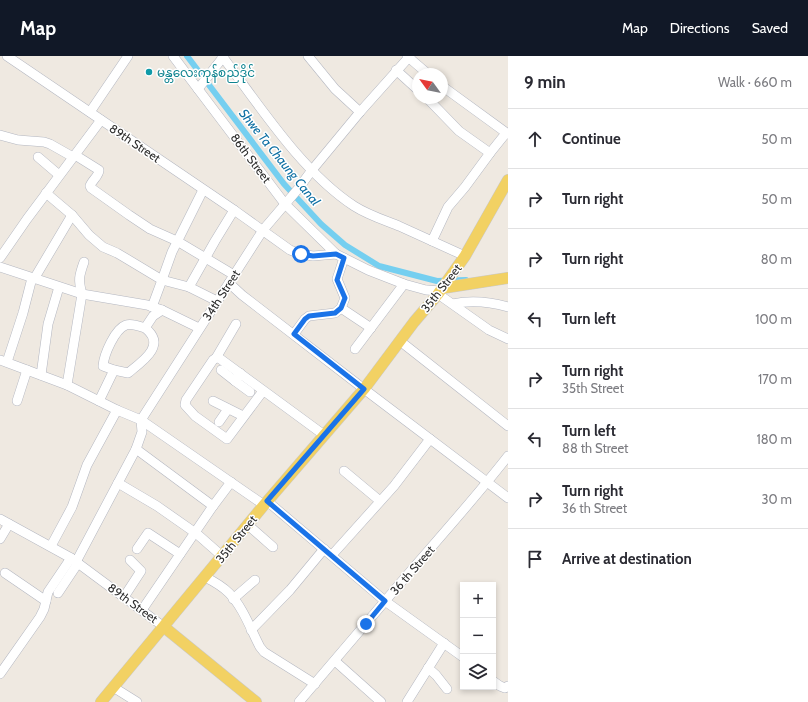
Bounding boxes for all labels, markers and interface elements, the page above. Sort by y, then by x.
text: Map [20,17,56,40]
text: Map [622,19,648,37]
text: Directions [670,19,730,37]
text: Saved [752,19,788,37]
place label: မန္တလေးကုန်စည်ဒိုင် [157,64,255,83]
marker: မန္တလေးကုန်စည်ဒိုင် [144,67,154,77]
north arrow [412,68,448,104]
text: 9 min [524,72,566,92]
text: Walk · 660 m [718,74,792,90]
water label: Shwe Ta Chaung Canal [236,105,324,209]
street label: 89th Street [107,121,163,165]
icon: ahead [524,128,546,150]
street label: 86th Street [228,130,274,186]
text: Continue [562,130,621,148]
text: 50 m [762,131,792,147]
icon: right [524,188,546,210]
text: Turn right [562,190,623,208]
text: 50 m [762,191,792,207]
route start [292,245,310,263]
icon: right [524,248,546,270]
text: Turn right [562,250,623,268]
text: 80 m [761,251,792,267]
street label: 35th Street [418,261,464,315]
street label: 34th Street [199,267,243,323]
icon: left [524,308,546,330]
text: Turn left [562,310,616,328]
text: 100 m [755,311,792,327]
text: Turn right [562,362,623,380]
icon: right [524,368,546,390]
text: 170 m [758,371,792,387]
text: 35th Street [562,380,624,396]
text: Turn left [562,422,616,440]
icon: left [524,428,546,450]
text: 180 m [756,431,792,447]
text: 88 th Street [562,440,628,456]
text: Turn right [562,482,623,500]
icon: right [524,488,546,510]
text: 30 m [762,491,792,507]
text: 36 th Street [562,500,627,516]
street label: 35th Street [212,512,260,566]
street label: 36 th Street [387,542,437,598]
icon: arrive [524,548,546,570]
text: Arrive at destination [562,550,692,568]
street label: 89th Street [105,580,161,626]
map controls [460,582,496,690]
button: + [460,582,496,618]
route end [357,615,375,633]
button: − [460,618,496,654]
button: layers [460,654,496,690]

